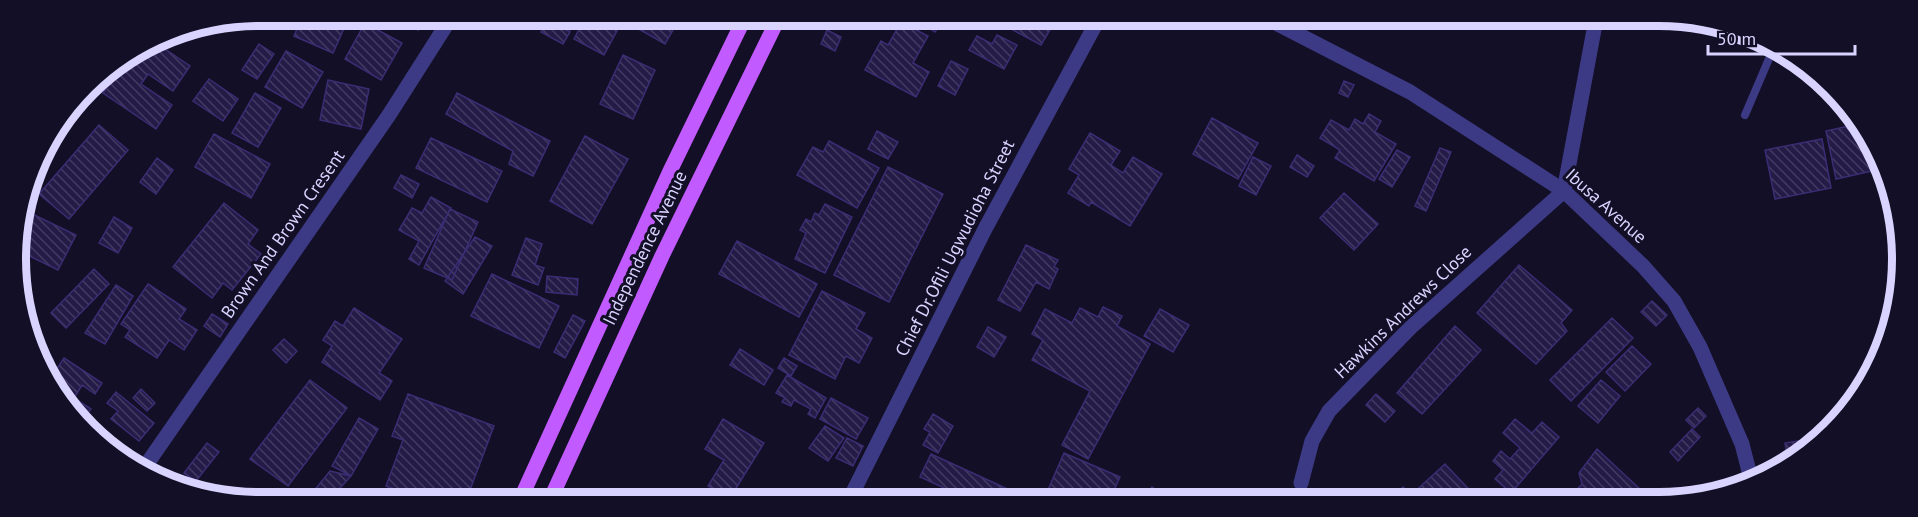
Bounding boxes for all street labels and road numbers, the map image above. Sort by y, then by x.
street label: Chief Dr.Ofili Ugwudioha Street [890,136,1019,360]
street label: Brown And Brown Cresent [216,145,349,322]
street label: Ibusa Avenue [1561,163,1652,248]
street label: Independence Avenue [597,167,692,329]
street label: Hawkins Andrews Close [1329,240,1476,383]

